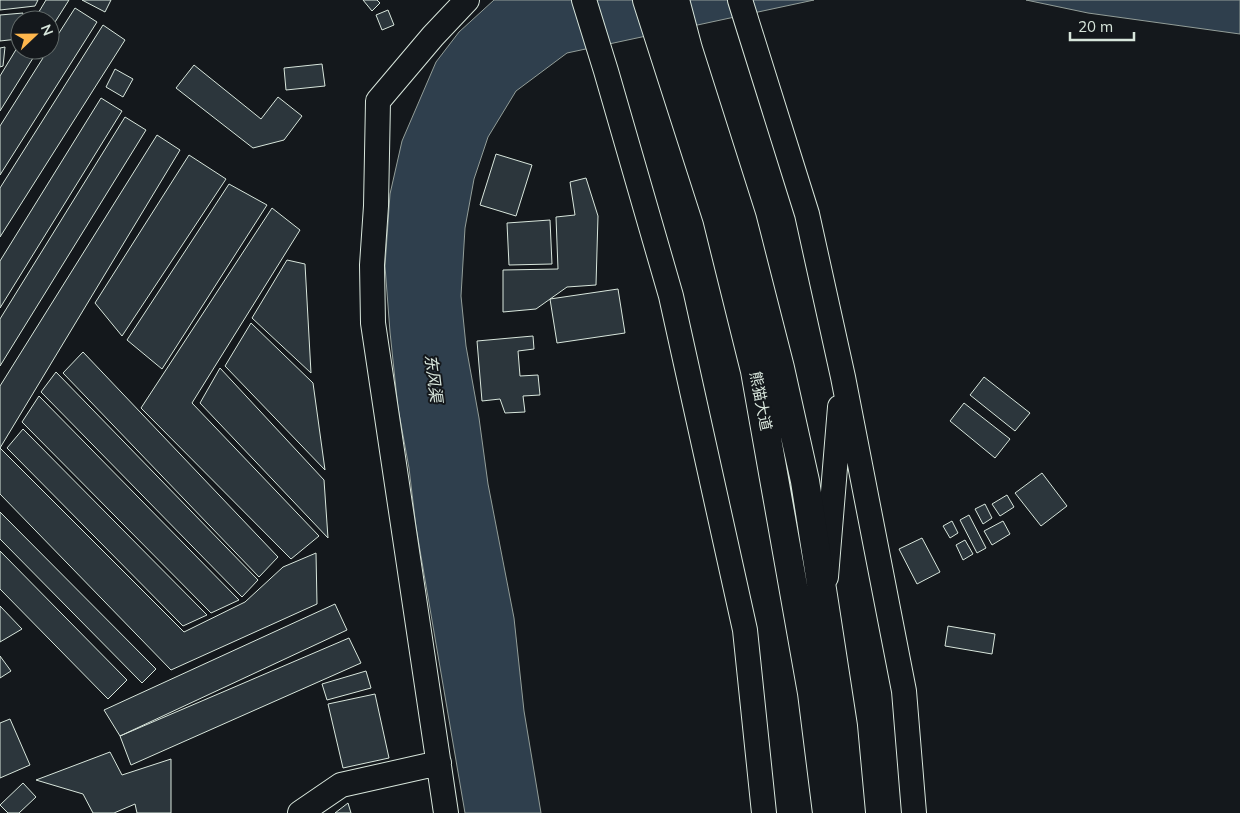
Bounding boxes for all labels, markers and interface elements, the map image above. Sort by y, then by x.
north arrow [10,10,60,60]
scale bar [1070,10,1134,42]
text: 20 m [1078,17,1113,36]
text: N [37,22,57,38]
water label: 东风渠 [421,353,447,405]
street label: 熊猫大道 [746,370,776,432]

